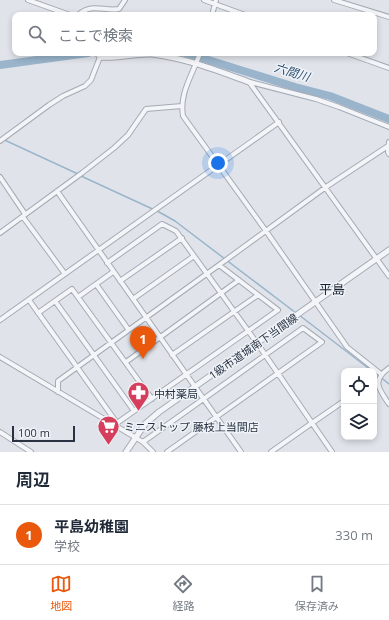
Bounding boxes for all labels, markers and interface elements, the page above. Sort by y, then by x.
search box [12,12,377,56]
icon: search [26,23,48,45]
text: ここで検索 [58,25,133,45]
water label: 六間川 [272,59,314,86]
your location [208,153,228,173]
district label: 平島 [319,280,345,298]
street label: 1級市道城南下当間線 [206,310,300,382]
pin: 1 [130,326,156,359]
map controls [341,368,377,440]
button: locate [341,368,377,404]
pharmacy icon: 中村薬局 [125,380,151,413]
place label: 中村薬局 [154,386,198,401]
button: layers [341,404,377,440]
supermarket icon: ミニストップ 藤枝上当間店 [96,413,122,446]
place label: ミニストップ 藤枝上当間店 [124,419,259,434]
scale bar [12,424,75,443]
text: 100 m [18,425,50,440]
text: 周辺 [16,468,50,491]
text: 平島幼稚園 [54,516,129,536]
text: 1 [25,526,33,544]
text: 330 m [335,526,373,544]
text: 学校 [54,537,80,555]
tab: 地図 [50,573,72,613]
tab: 経路 [172,573,194,613]
tab: 保存済み [295,573,339,613]

